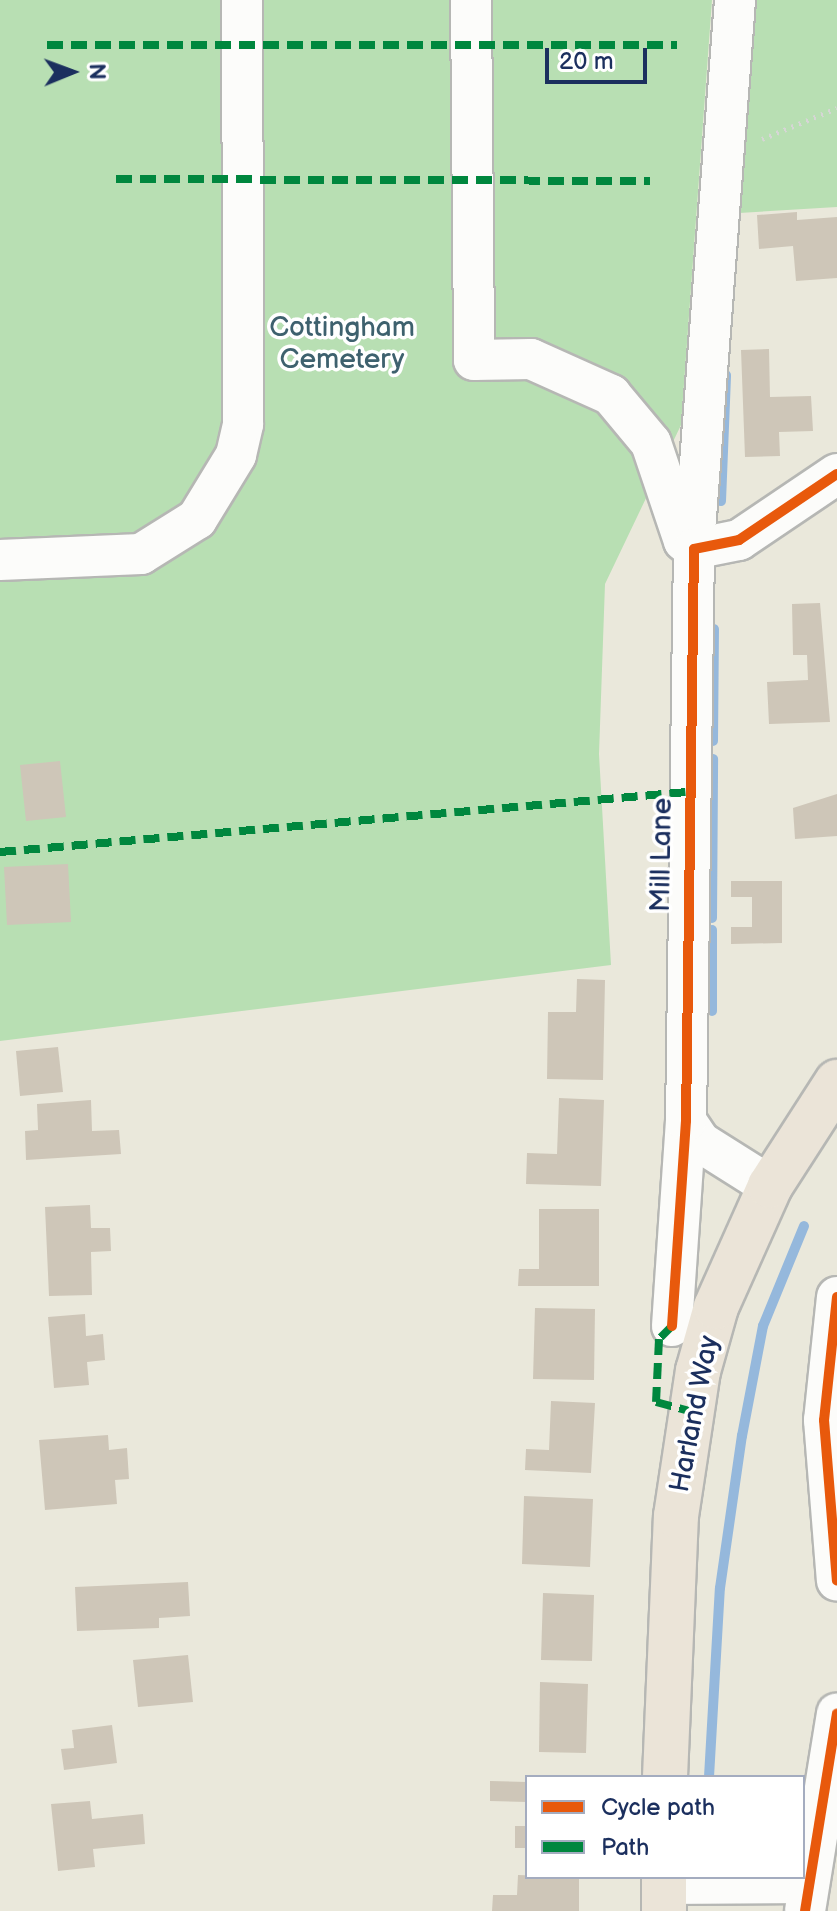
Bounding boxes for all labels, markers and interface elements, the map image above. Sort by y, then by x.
north arrow [32,32,112,112]
scale bar [549,32,651,82]
text: 20 m [559,47,614,76]
text: N [83,63,110,80]
park label: Cottingham Cemetery [269,311,415,377]
street label: Mill Lane [644,798,680,912]
street label: Harland Way [663,1332,727,1496]
legend [525,1775,805,1879]
text: Cycle path [601,1793,715,1822]
text: Path [601,1833,649,1862]

